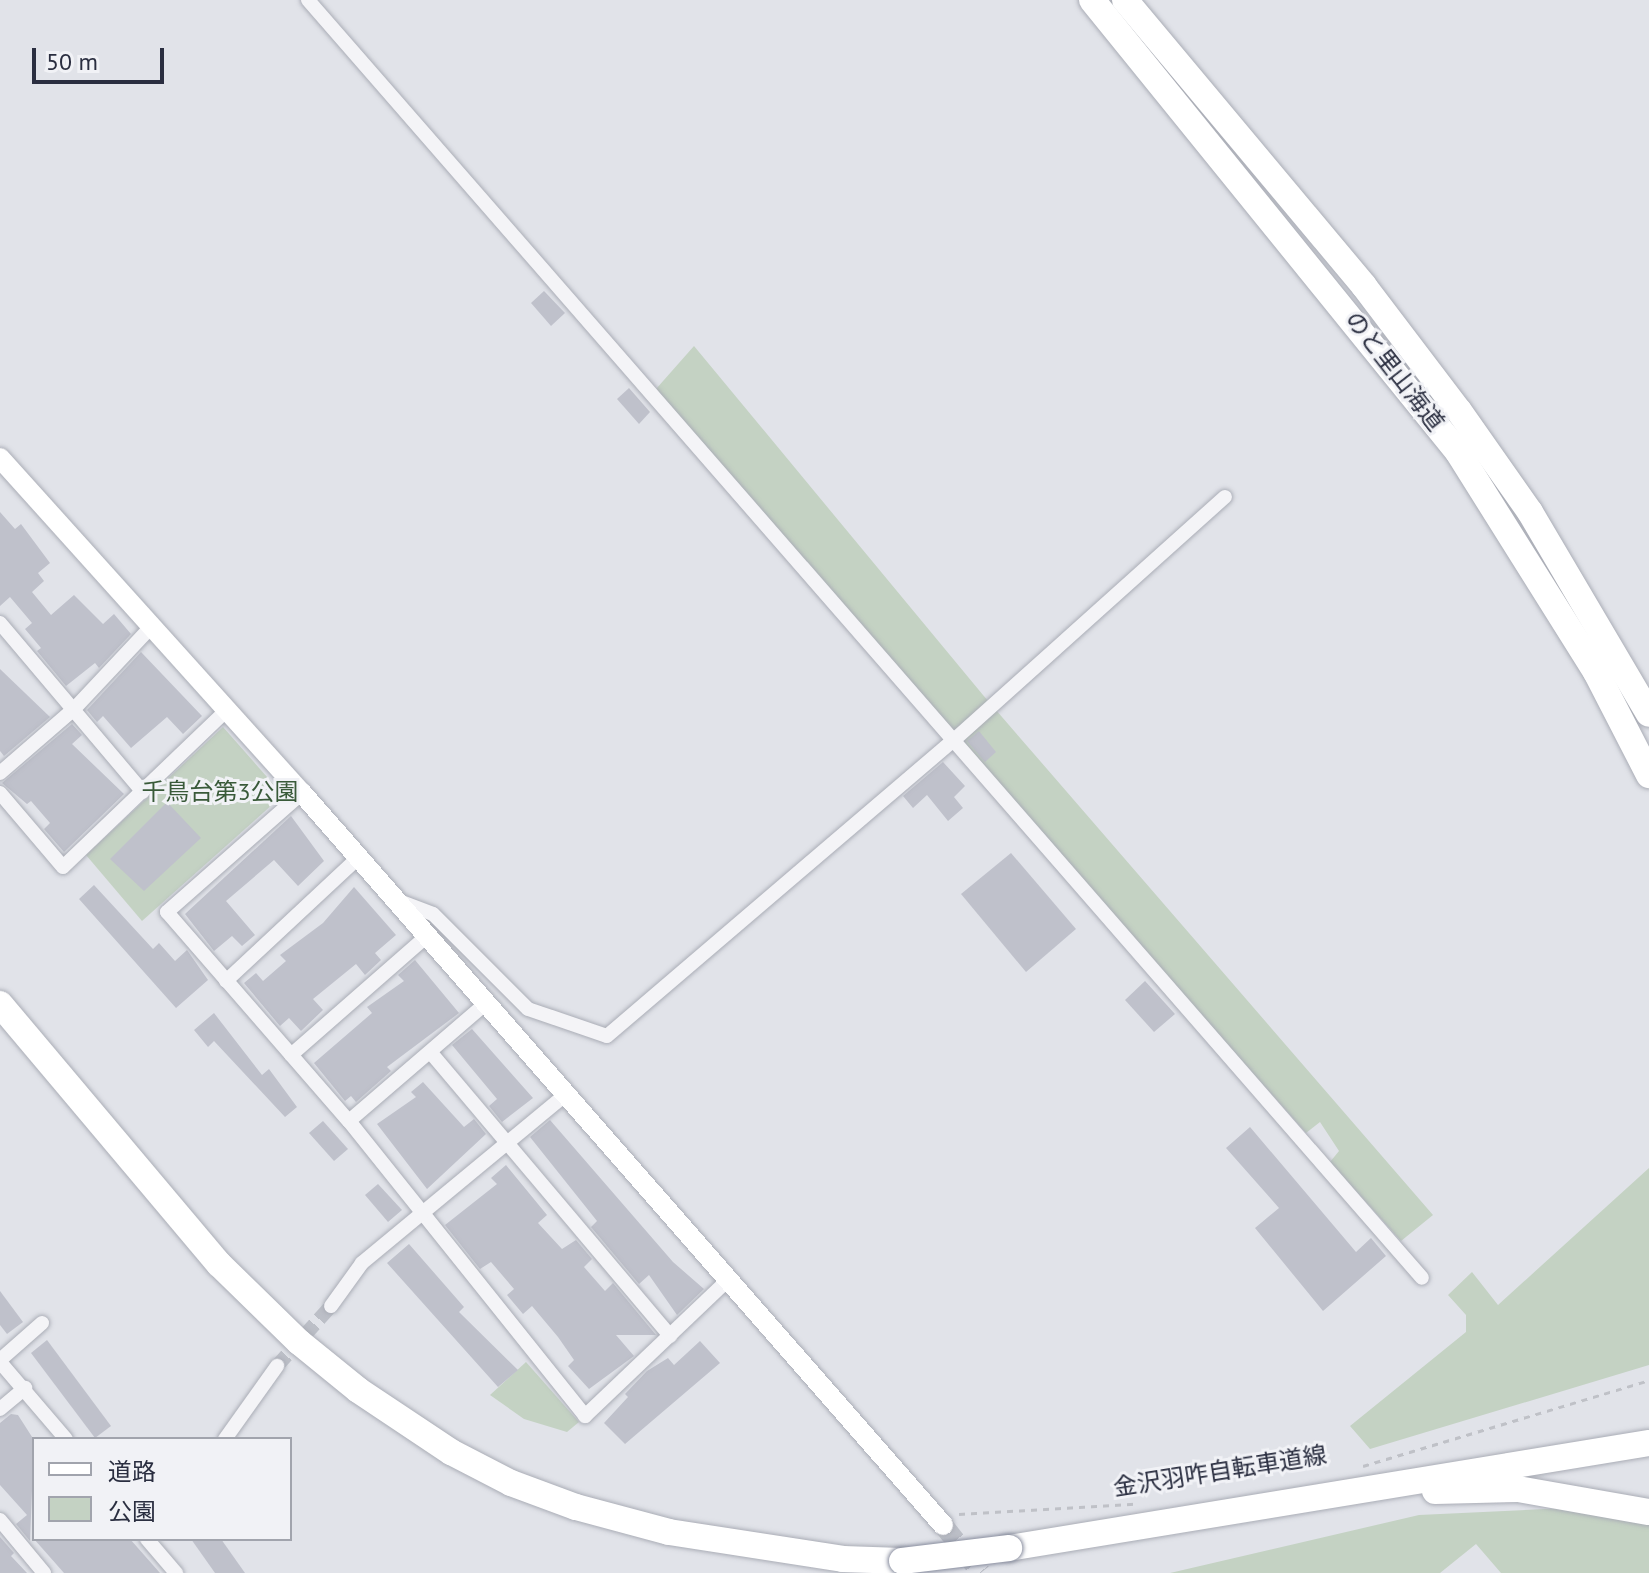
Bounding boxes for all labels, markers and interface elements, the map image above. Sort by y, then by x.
scale bar [36,32,168,82]
text: 50 m [46,46,98,77]
street label: のと里山海道 [1339,305,1451,437]
park label: 千鳥台第3公園 [141,778,299,806]
legend [32,1437,292,1541]
street label: 金沢羽咋自転車道線 [1111,1440,1329,1502]
text: 道路 [108,1456,156,1487]
text: 公園 [108,1496,156,1527]

